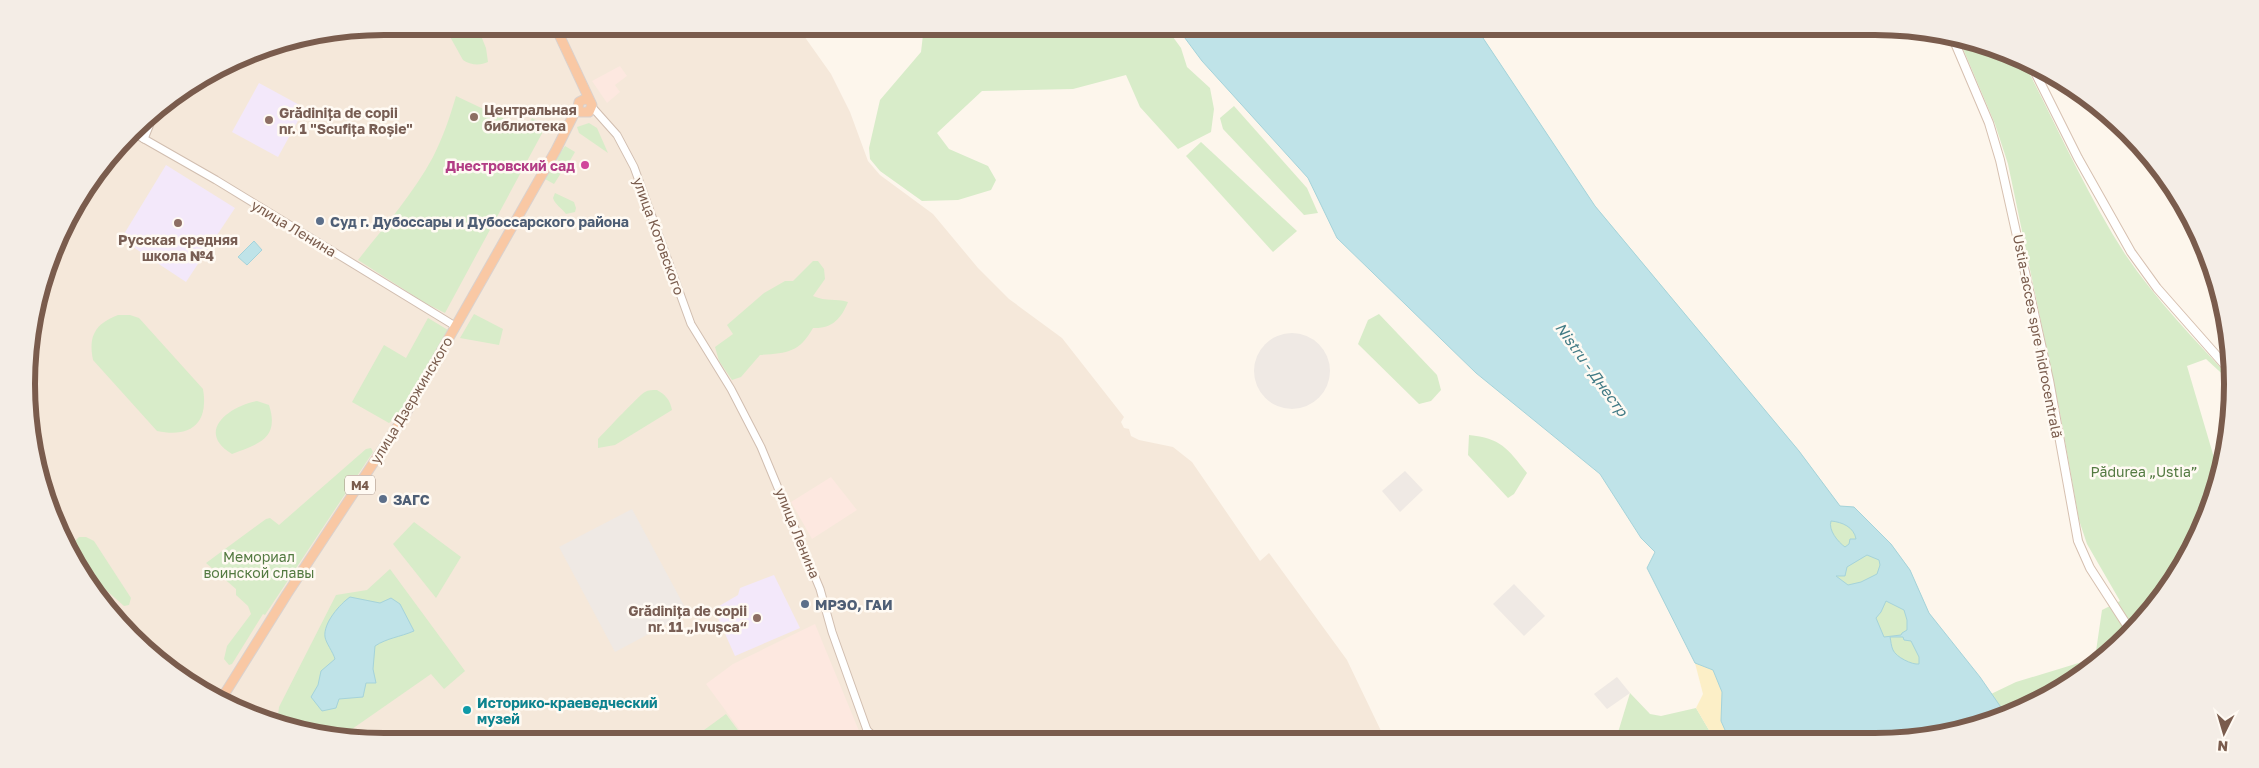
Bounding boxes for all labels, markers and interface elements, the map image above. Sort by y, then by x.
place label: Центральная библиотека [484,101,577,134]
place label: Grădinița de copii nr. 1 "Scufița Roșie" [279,104,413,137]
marker: Центральная библиотека [468,111,480,123]
marker: Grădinița de copii nr. 1 "Scufița Roșie" [263,114,275,126]
place label: Днестровский сад [446,157,575,174]
marker: Днестровский сад [579,159,591,171]
street label: улица Котовского [630,175,688,297]
street label: улица Ленина [248,196,340,260]
place label: Суд г. Дубоссары и Дубоссарского района [330,213,629,230]
marker: Суд г. Дубоссары и Дубоссарского района [314,215,326,227]
marker: Русская средняя школа №4 [172,217,184,229]
place label: Русская средняя школа №4 [118,231,238,264]
street label: Ustia–acces spre hidrocentrală [2010,232,2066,440]
water label: Nistru - Днестр [1552,319,1633,421]
street label: улица Дзержинского [366,333,456,467]
park label: Pădurea „Ustia” [2090,463,2198,480]
road number: M4 [345,476,375,494]
street label: улица Ленина [772,485,824,581]
place label: ЗАГС [393,491,430,508]
marker: ЗАГС [377,493,389,505]
park label: Мемориал воинской славы [203,548,315,581]
place label: МРЭО, ГАИ [815,596,893,613]
marker: МРЭО, ГАИ [799,598,811,610]
place label: Grădinița de copii nr. 11 „Ivușca“ [628,602,747,635]
marker: Grădinița de copii nr. 11 „Ivușca“ [751,612,763,624]
place label: Историко-краеведческий музей [477,694,658,727]
marker: Историко-краеведческий музей [461,704,473,716]
north arrow [2199,708,2249,758]
text: N [2217,738,2229,755]

